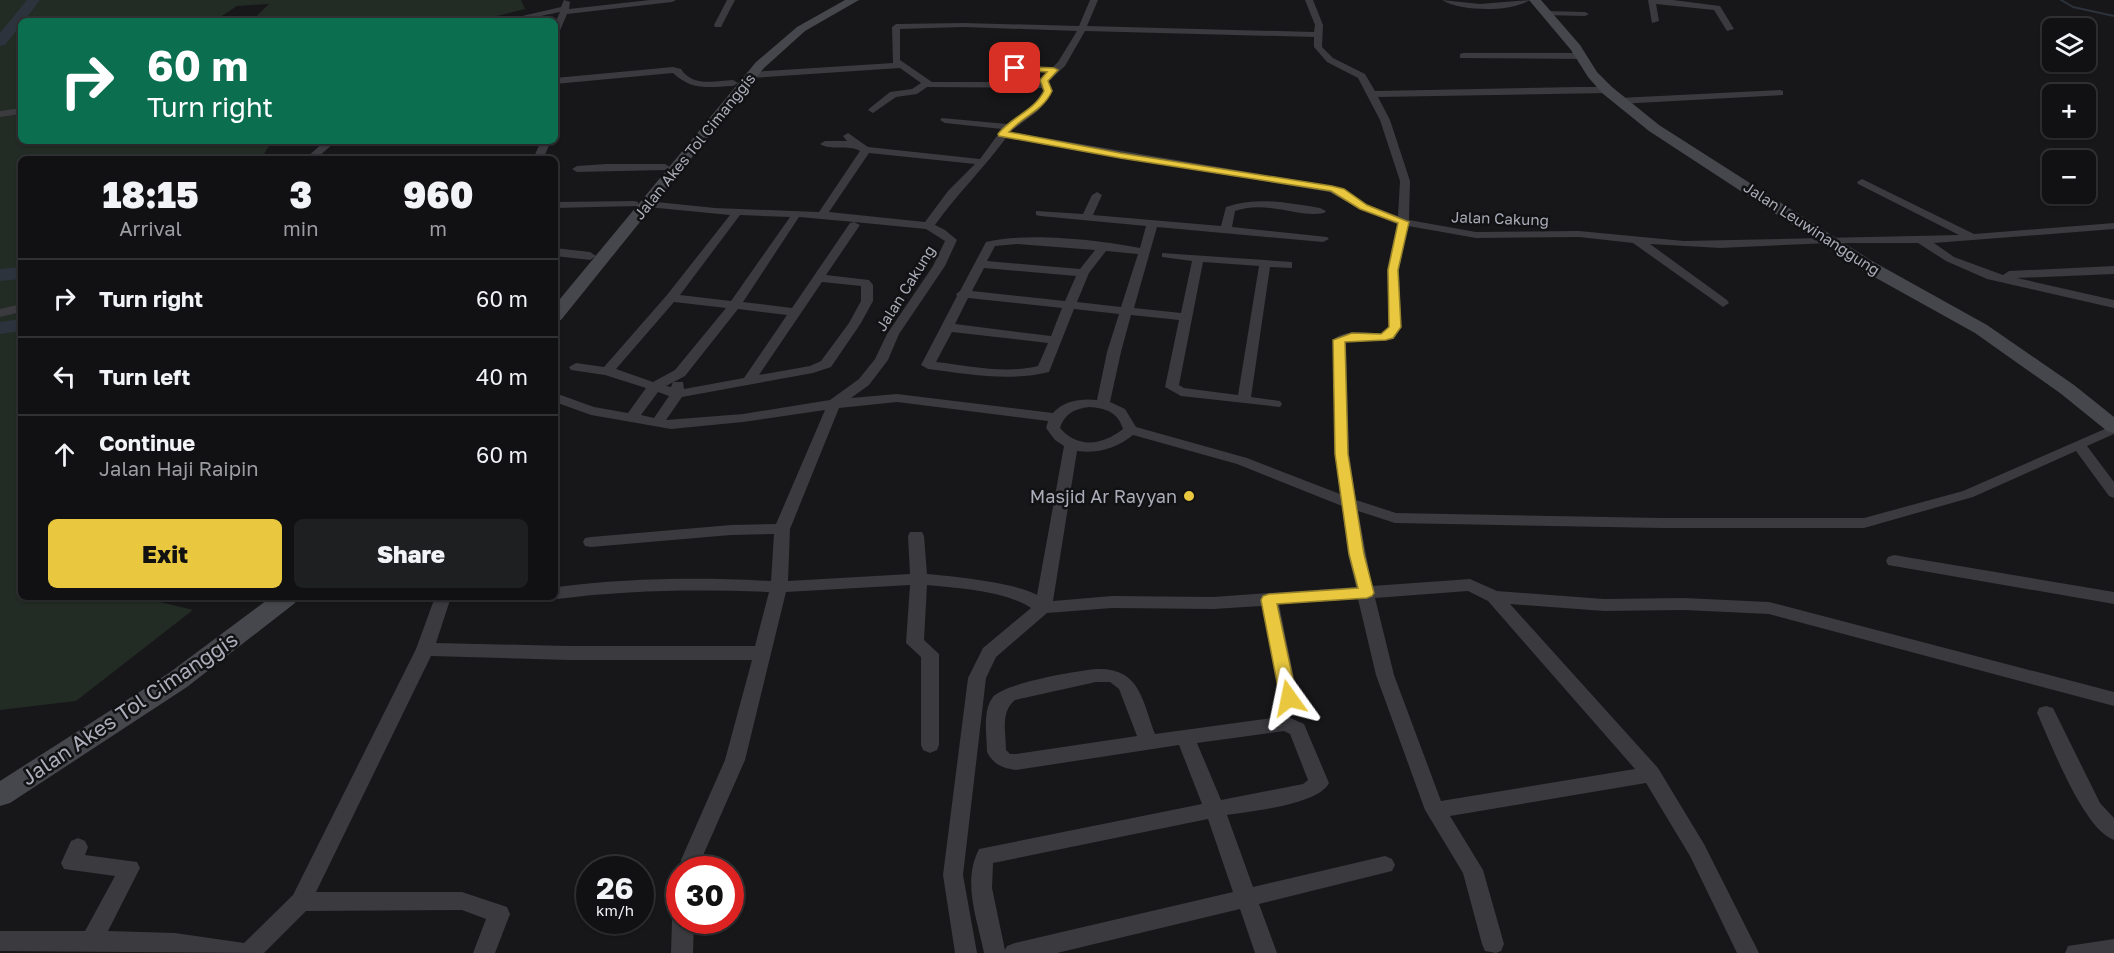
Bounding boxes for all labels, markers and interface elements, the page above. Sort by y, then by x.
map controls [2042,18,2096,204]
button: layers [2042,18,2096,72]
text: 60 m [147,40,248,90]
icon: right [48,42,126,120]
pin [989,42,1040,93]
icon: arrive [998,51,1031,84]
street label: Jalan Akes Tol Cimanggis [629,69,759,223]
button: + [2042,84,2096,138]
text: Turn right [147,91,273,123]
button: − [2042,150,2096,204]
text: 18:15 [102,173,199,216]
text: 3 [289,173,312,216]
text: 960 [403,173,474,216]
street label: Jalan Leuwinanggung [1741,177,1883,279]
street label: Jalan Cakung [1451,207,1549,229]
text: Arrival [119,216,182,240]
text: min [283,216,318,240]
text: m [429,216,447,240]
street label: Jalan Cakung [871,242,939,334]
icon: right [48,282,81,315]
text: Turn right [99,285,203,312]
text: 60 m [476,285,528,312]
icon: left [48,360,81,393]
text: Turn left [99,363,190,390]
text: 40 m [476,363,528,390]
text: Continue [99,429,195,456]
icon: ahead [48,438,81,471]
text: 60 m [476,441,528,468]
text: Jalan Haji Raipin [99,456,259,480]
place label: Masjid Ar Rayyan [1030,485,1177,507]
marker: Masjid Ar Rayyan [1182,489,1196,503]
button: Exit [48,519,282,588]
button: Share [294,519,528,588]
street label: Jalan Akes Tol Cimanggis [16,626,242,790]
position arrow [1257,666,1321,730]
speed limit sign: 30 [666,856,744,934]
text: 26 [596,870,634,906]
text: km/h [596,901,634,919]

